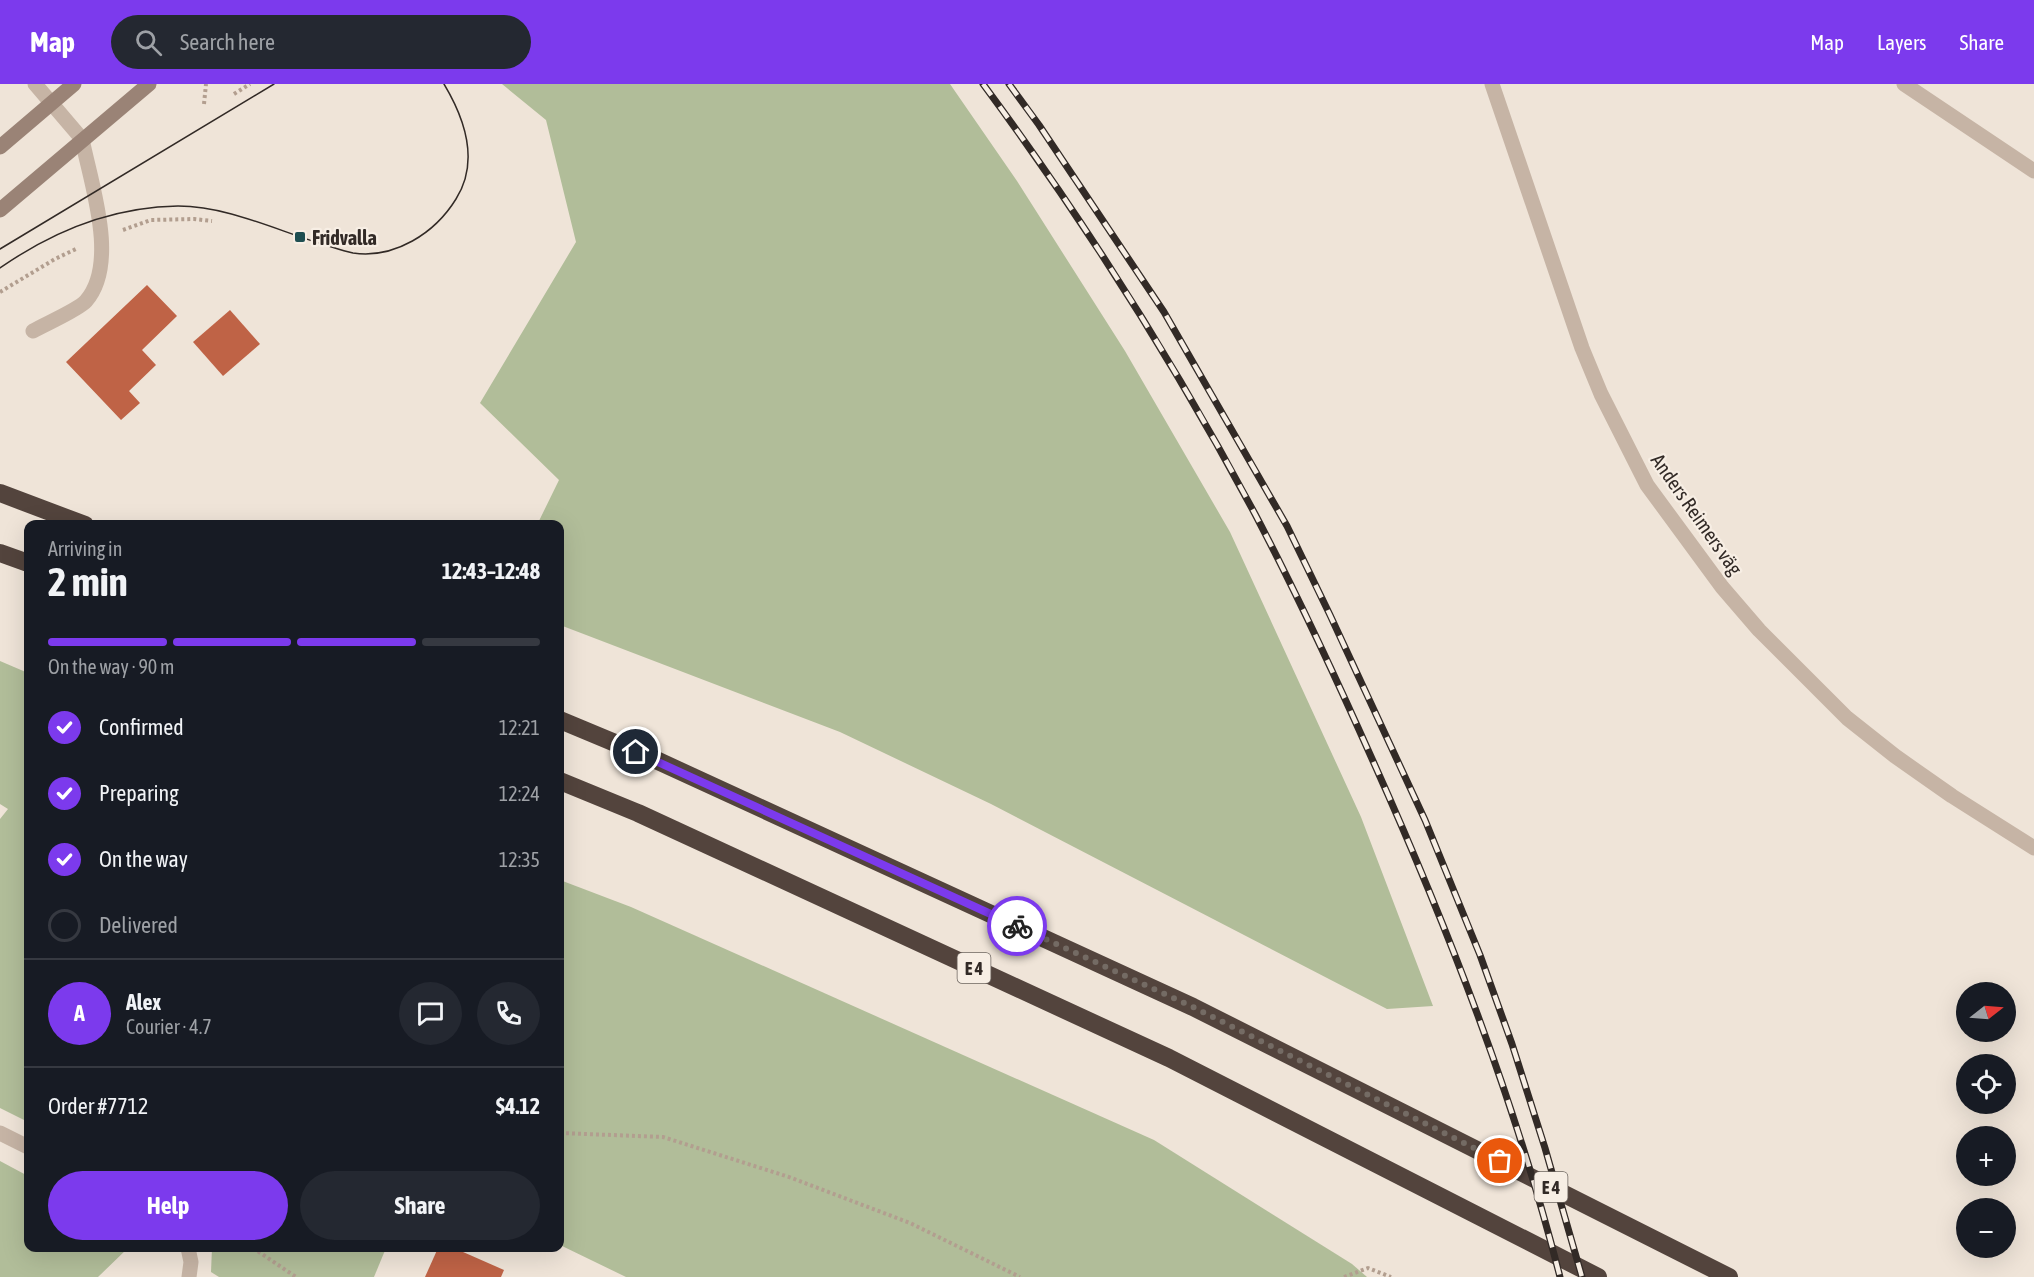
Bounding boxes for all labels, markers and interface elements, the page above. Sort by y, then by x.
search box [111,15,531,69]
text: Map [30,26,75,58]
icon: search [132,26,165,59]
text: Search here [180,29,275,55]
text: Map [1810,30,1844,54]
text: Layers [1877,30,1927,54]
text: Share [1960,30,2004,54]
place label: Fridvalla [312,226,377,249]
marker: Fridvalla [293,230,307,244]
street label: Anders Reimers väg [1647,449,1748,579]
text: Arriving in [48,537,122,560]
text: 12:43–12:48 [442,558,540,584]
text: 2 min [48,560,128,604]
text: On the way · 90 m [48,655,174,678]
icon: check [48,711,81,744]
text: Confirmed [99,714,184,740]
text: 12:21 [499,716,540,739]
pin [610,726,661,777]
icon: home [619,735,652,768]
icon: check [48,777,81,810]
text: Preparing [99,780,179,806]
text: 12:24 [499,782,540,805]
icon: check [48,843,81,876]
text: On the way [99,846,188,872]
text: 12:35 [499,848,540,871]
courier [987,896,1047,956]
icon: bike [1001,910,1034,943]
text: Delivered [99,912,178,938]
road number: E 4 [958,953,990,983]
button: chat [399,982,462,1045]
button: phone [477,982,540,1045]
north arrow [1956,982,2016,1042]
map controls [1956,982,2016,1258]
text: Alex [126,989,161,1015]
text: A [74,1000,85,1026]
text: Courier · 4.7 [126,1015,212,1038]
button: locate [1956,1054,2016,1114]
text: Order #7712 [48,1093,148,1119]
text: $4.12 [496,1093,540,1119]
button: + [1956,1126,2016,1186]
pin [1474,1135,1525,1186]
icon: bag [1483,1144,1516,1177]
button: Help [48,1171,288,1240]
button: Share [300,1171,540,1240]
road number: E 4 [1534,1172,1568,1202]
button: − [1956,1198,2016,1258]

